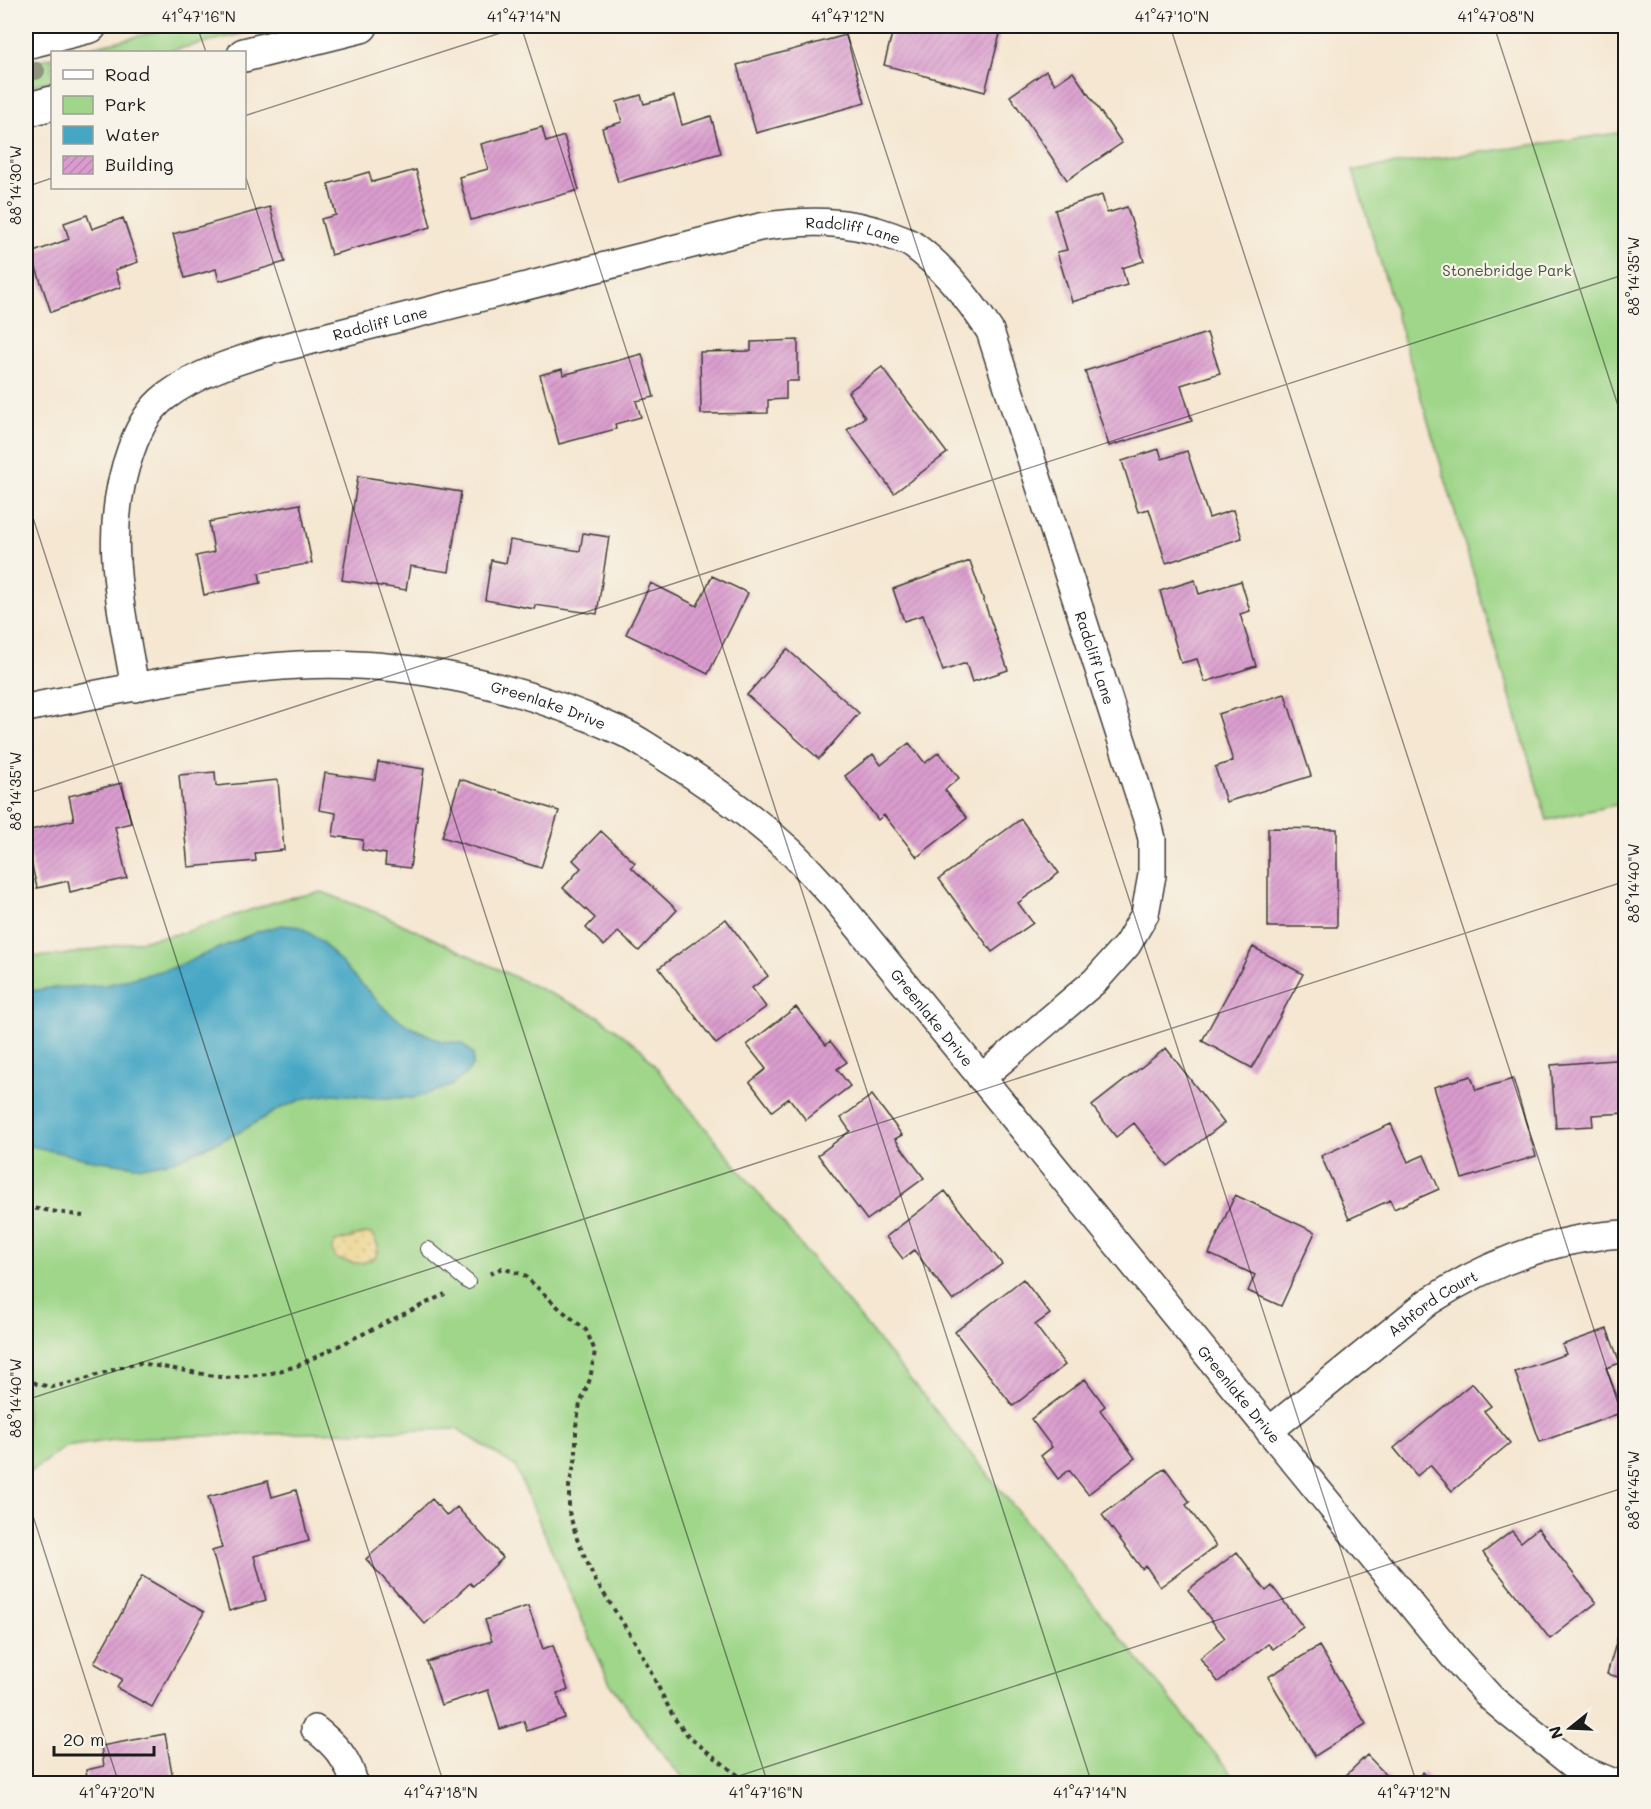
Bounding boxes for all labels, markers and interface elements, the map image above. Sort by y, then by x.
text: 41°47'16"N [162,6,236,26]
text: 41°47'14"N [487,6,561,26]
text: 41°47'12"N [811,6,885,26]
text: 41°47'10"N [1135,6,1209,26]
text: 41°47'08"N [1458,6,1534,26]
legend [51,51,246,189]
text: Road [105,62,150,86]
text: Park [105,92,146,116]
text: Water [105,122,160,146]
text: 88°14'30"W [5,145,25,225]
text: Building [105,152,173,176]
street label: Radcliff Lane [805,212,904,249]
text: 88°14'35"W [1623,237,1643,315]
park label: Stonebridge Park [1442,260,1572,280]
street label: Radcliff Lane [331,301,430,345]
street label: Radcliff Lane [1071,609,1120,707]
street label: Greenlake Drive [489,676,609,734]
text: 88°14'35"W [5,752,25,830]
text: 88°14'40"W [1623,843,1643,923]
street label: Greenlake Drive [886,964,978,1070]
street label: Ashford Court [1384,1265,1481,1341]
street label: Greenlake Drive [1194,1341,1285,1447]
text: 88°14'40"W [5,1358,25,1438]
text: 88°14'45"W [1623,1451,1643,1529]
north arrow [1540,1698,1600,1758]
scale bar [54,1719,154,1757]
text: N [1543,1724,1567,1742]
text: 20 m [63,1727,104,1751]
text: 41°47'20"N [79,1782,155,1802]
text: 41°47'18"N [404,1782,478,1802]
text: 41°47'16"N [729,1782,803,1802]
text: 41°47'14"N [1053,1782,1127,1802]
text: 41°47'12"N [1377,1782,1451,1802]

